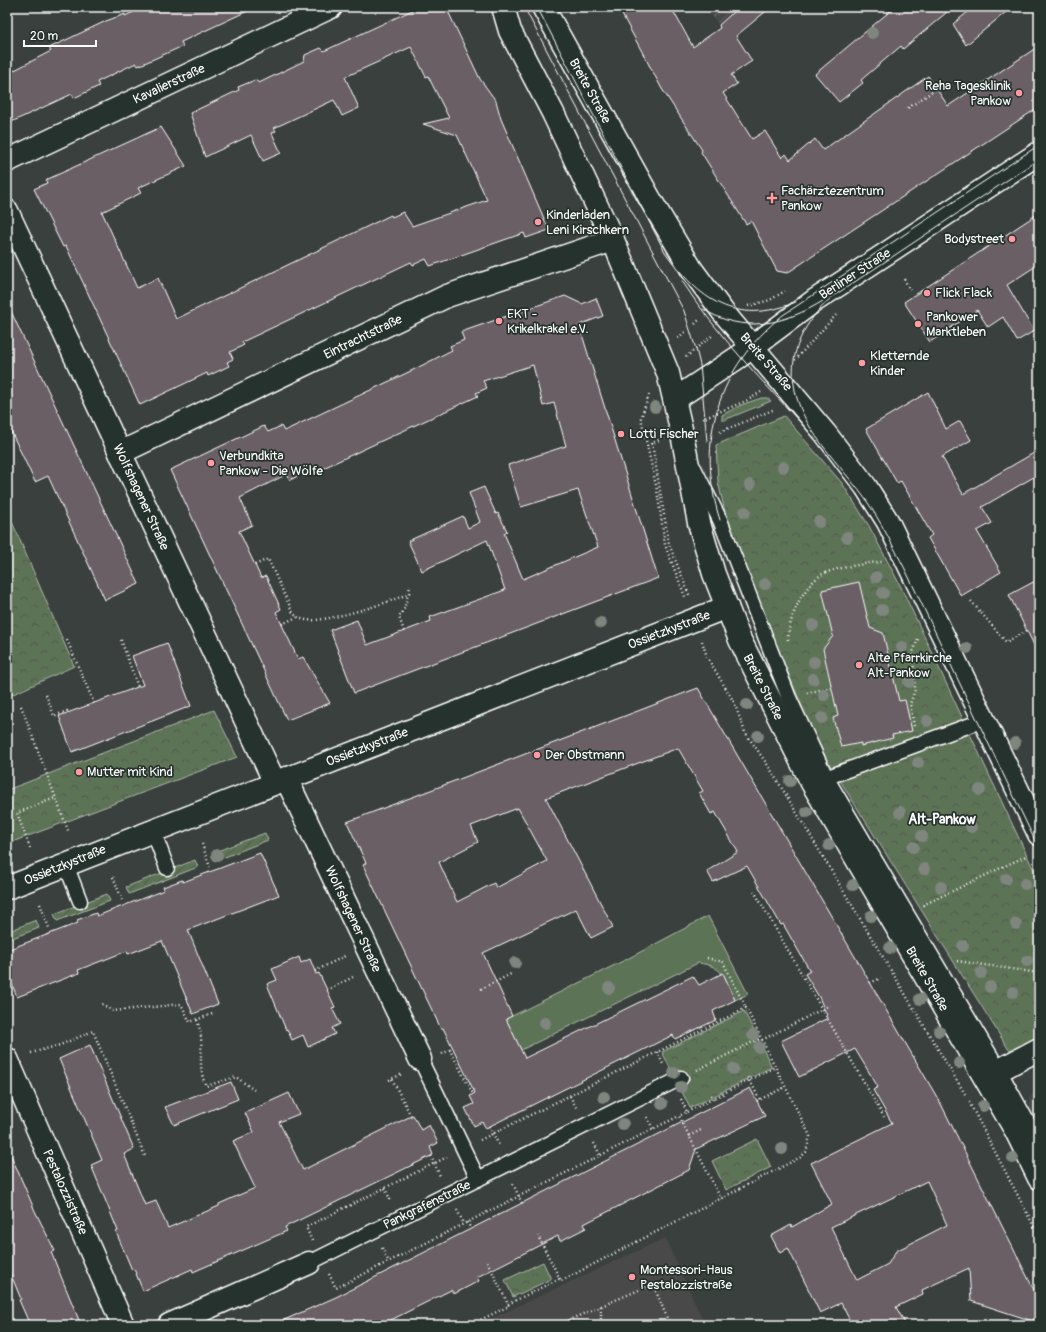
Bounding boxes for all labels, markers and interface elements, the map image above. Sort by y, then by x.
scale bar [24,22,96,48]
text: 20 m [30,29,59,44]
street label: Breite Straße [566,56,615,127]
street label: Kavalierstraße [131,60,208,108]
place label: Reha Tagesklinik Pankow [925,78,1012,109]
marker: Reha Tagesklinik Pankow [1014,88,1024,98]
place label: Fachärztezentrum Pankow [781,183,884,214]
marker: Fachärztezentrum Pankow [766,192,778,204]
place label: Kinderladen Leni Kirschkern [546,207,629,238]
marker: Kinderladen Leni Kirschkern [533,217,543,227]
place label: Bodystreet [944,231,1005,247]
marker: Bodystreet [1007,234,1017,244]
street label: Berliner Straße [816,245,894,303]
place label: Flick Flack [935,285,993,301]
marker: Flick Flack [922,288,932,298]
place label: EKT - Krikelkrakel e.V. [507,306,589,337]
place label: Pankower Marktleben [926,309,986,340]
street label: Eintrachtstraße [321,311,405,363]
marker: EKT - Krikelkrakel e.V. [494,316,504,326]
marker: Pankower Marktleben [913,319,923,329]
street label: Breite Straße [736,330,796,395]
place label: Kletternde Kinder [870,348,930,379]
marker: Kletternde Kinder [857,358,867,368]
place label: Lotti Fischer [629,426,699,442]
marker: Lotti Fischer [616,429,626,439]
street label: Wolfshagener Straße [109,441,173,553]
place label: Verbundkita Pankow - Die Wölfe [219,448,323,479]
marker: Verbundkita Pankow - Die Wölfe [206,458,216,468]
street label: Ossietzkystraße [626,607,713,653]
place label: Alte Pfarrkirche Alt-Pankow [867,650,952,681]
street label: Breite Straße [740,651,787,723]
marker: Alte Pfarrkirche Alt-Pankow [854,660,864,670]
street label: Ossietzkystraße [324,724,411,770]
place label: Der Obstmann [545,747,625,763]
marker: Der Obstmann [532,750,542,760]
place label: Mutter mit Kind [87,764,173,780]
marker: Mutter mit Kind [74,767,84,777]
district label: Alt-Pankow [908,811,976,828]
street label: Ossietzkystraße [22,841,109,889]
street label: Wolfshagener Straße [321,863,385,975]
street label: Breite Straße [902,944,952,1015]
street label: Pestalozzistraße [39,1147,91,1238]
street label: Pankgrafenstraße [381,1177,474,1233]
place label: Montessori-Haus Pestalozzistraße [640,1262,733,1293]
marker: Montessori-Haus Pestalozzistraße [627,1272,637,1282]

